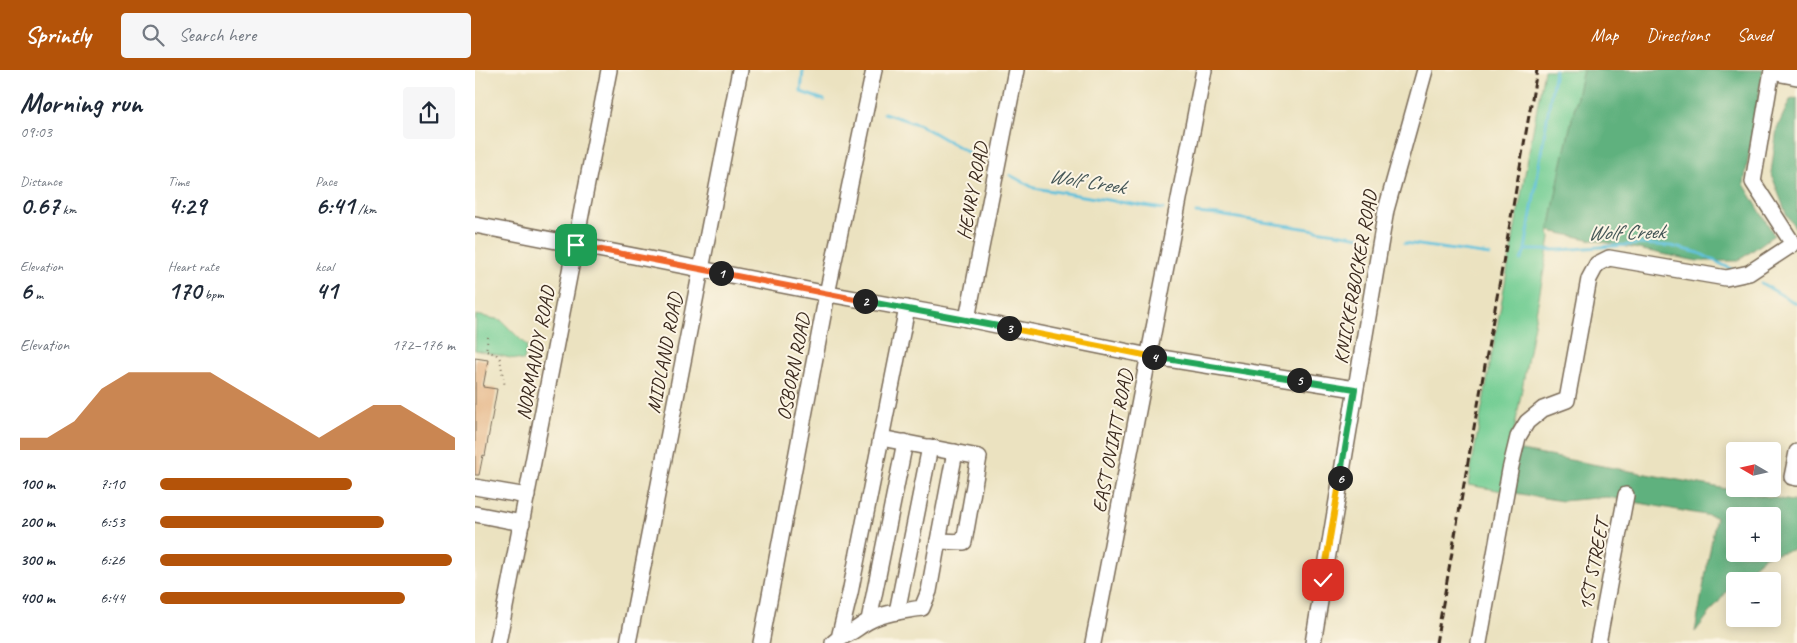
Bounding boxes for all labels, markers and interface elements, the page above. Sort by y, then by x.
search box [121,13,471,58]
text: Sprintly [25,20,91,50]
icon: search [139,21,167,49]
text: Search here [179,23,256,47]
text: Map [1591,24,1618,46]
text: Directions [1646,24,1709,46]
text: Saved [1737,24,1772,46]
text: Morning run [20,85,142,120]
button: share [403,87,455,139]
text: 09:03 [20,122,52,142]
street label: HENRY ROAD [951,138,995,242]
water label: Wolf Creek [1047,162,1130,200]
text: Distance [20,173,62,190]
text: Time [168,173,189,190]
text: Pace [315,173,337,190]
street label: KNICKERBOCKER ROAD [1328,187,1383,366]
text: 0.67 [20,190,59,222]
text: 4:29 [168,190,206,222]
text: 6:41 [315,190,355,222]
text: km [59,201,76,218]
text: /km [355,201,376,218]
water label: Wolf Creek [1588,218,1668,246]
pin [555,224,597,266]
icon: arrive [562,231,590,259]
text: Elevation [20,258,63,275]
text: Heart rate [168,258,219,275]
text: kcal [315,258,334,275]
pin: 1 [709,260,733,286]
text: 1 [718,265,725,282]
text: 6 [20,275,32,307]
text: 170 [168,275,201,307]
text: 41 [315,275,338,307]
street label: NORMANDY ROAD [510,283,561,422]
text: m [32,286,43,303]
text: bpm [201,286,224,303]
pin: 2 [853,288,877,314]
street label: MIDLAND ROAD [641,290,689,415]
text: 2 [862,293,869,310]
street label: OSBORN ROAD [771,309,816,422]
pin: 3 [997,316,1021,340]
text: 3 [1006,320,1013,337]
text: Elevation [20,335,69,355]
text: 172–176 m [392,335,455,355]
pin: 4 [1141,344,1167,370]
text: 4 [1151,349,1158,366]
street label: EAST OVIATT ROAD [1086,366,1139,515]
pin: 5 [1287,368,1311,392]
text: 5 [1296,372,1303,389]
north arrow [1726,442,1781,498]
map controls [1726,442,1781,627]
pin: 6 [1327,466,1353,490]
text: 6 [1337,470,1344,487]
text: 100 m [20,474,55,494]
text: 7:10 [100,474,125,494]
button: + [1726,507,1781,562]
text: 200 m [20,512,55,532]
text: 6:53 [100,512,125,532]
street label: 1ST STREET [1572,513,1615,613]
text: 300 m [20,550,55,570]
text: 6:26 [100,550,125,570]
pin [1302,559,1344,601]
icon: check [1309,566,1337,594]
button: − [1726,572,1781,627]
text: 400 m [20,588,55,608]
text: 6:44 [100,588,125,608]

